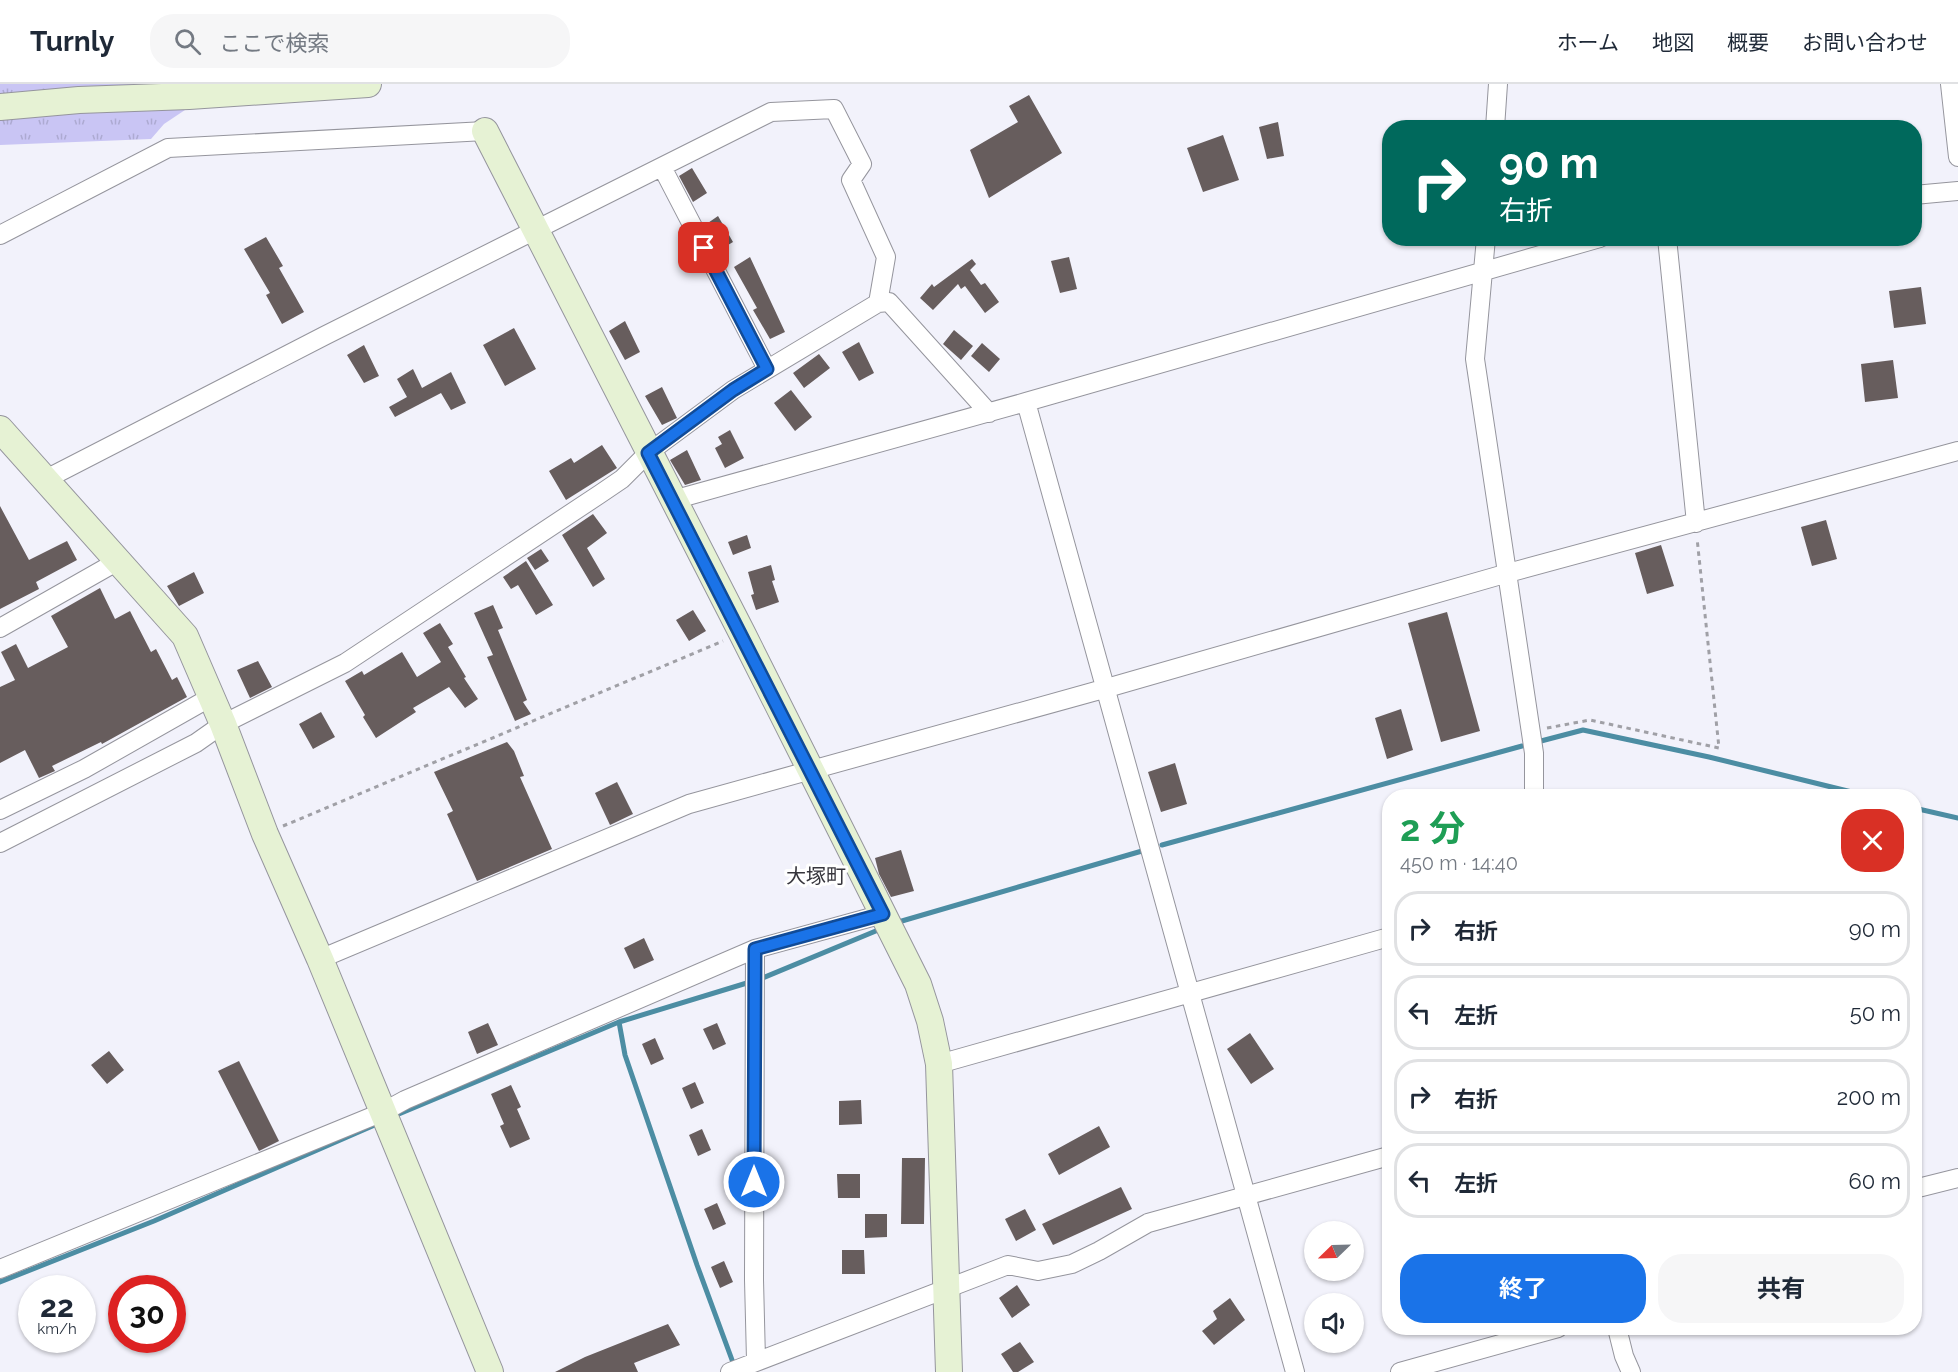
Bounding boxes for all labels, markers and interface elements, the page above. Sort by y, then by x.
search box [150,14,570,68]
text: Turnly [30,25,114,58]
icon: search [171,25,204,58]
text: ここで検索 [219,30,329,56]
text: ホーム [1557,30,1619,55]
text: 地図 [1652,30,1694,55]
text: 概要 [1727,30,1769,55]
text: お問い合わせ [1802,30,1928,55]
text: 90 m [1499,139,1599,188]
icon: right [1400,144,1478,222]
text: 右折 [1499,195,1553,226]
pin [678,222,729,273]
icon: arrive [687,231,720,264]
text: 2 分 [1400,807,1465,849]
button: close [1841,809,1904,872]
text: 450 m · 14:40 [1400,851,1518,875]
district label: 大塚町 [786,864,846,888]
icon: right [1403,912,1436,945]
text: 90 m [1849,916,1901,942]
text: 右折 [1454,918,1498,944]
icon: left [1403,996,1436,1029]
text: 50 m [1850,1000,1901,1026]
text: 左折 [1454,1002,1498,1028]
icon: right [1403,1080,1436,1113]
text: 200 m [1837,1084,1901,1110]
text: 右折 [1454,1086,1498,1112]
position arrow [722,1150,786,1214]
icon: left [1403,1164,1436,1197]
text: 60 m [1848,1168,1901,1194]
text: 左折 [1454,1170,1498,1196]
north arrow [1304,1221,1364,1281]
map controls [1304,1221,1364,1353]
button: 終了 [1400,1254,1646,1323]
button: 共有 [1658,1254,1904,1323]
speed limit sign: 30 [108,1275,186,1353]
text: 22 [40,1289,74,1324]
button: sound [1304,1293,1364,1353]
text: km/h [37,1320,77,1338]

